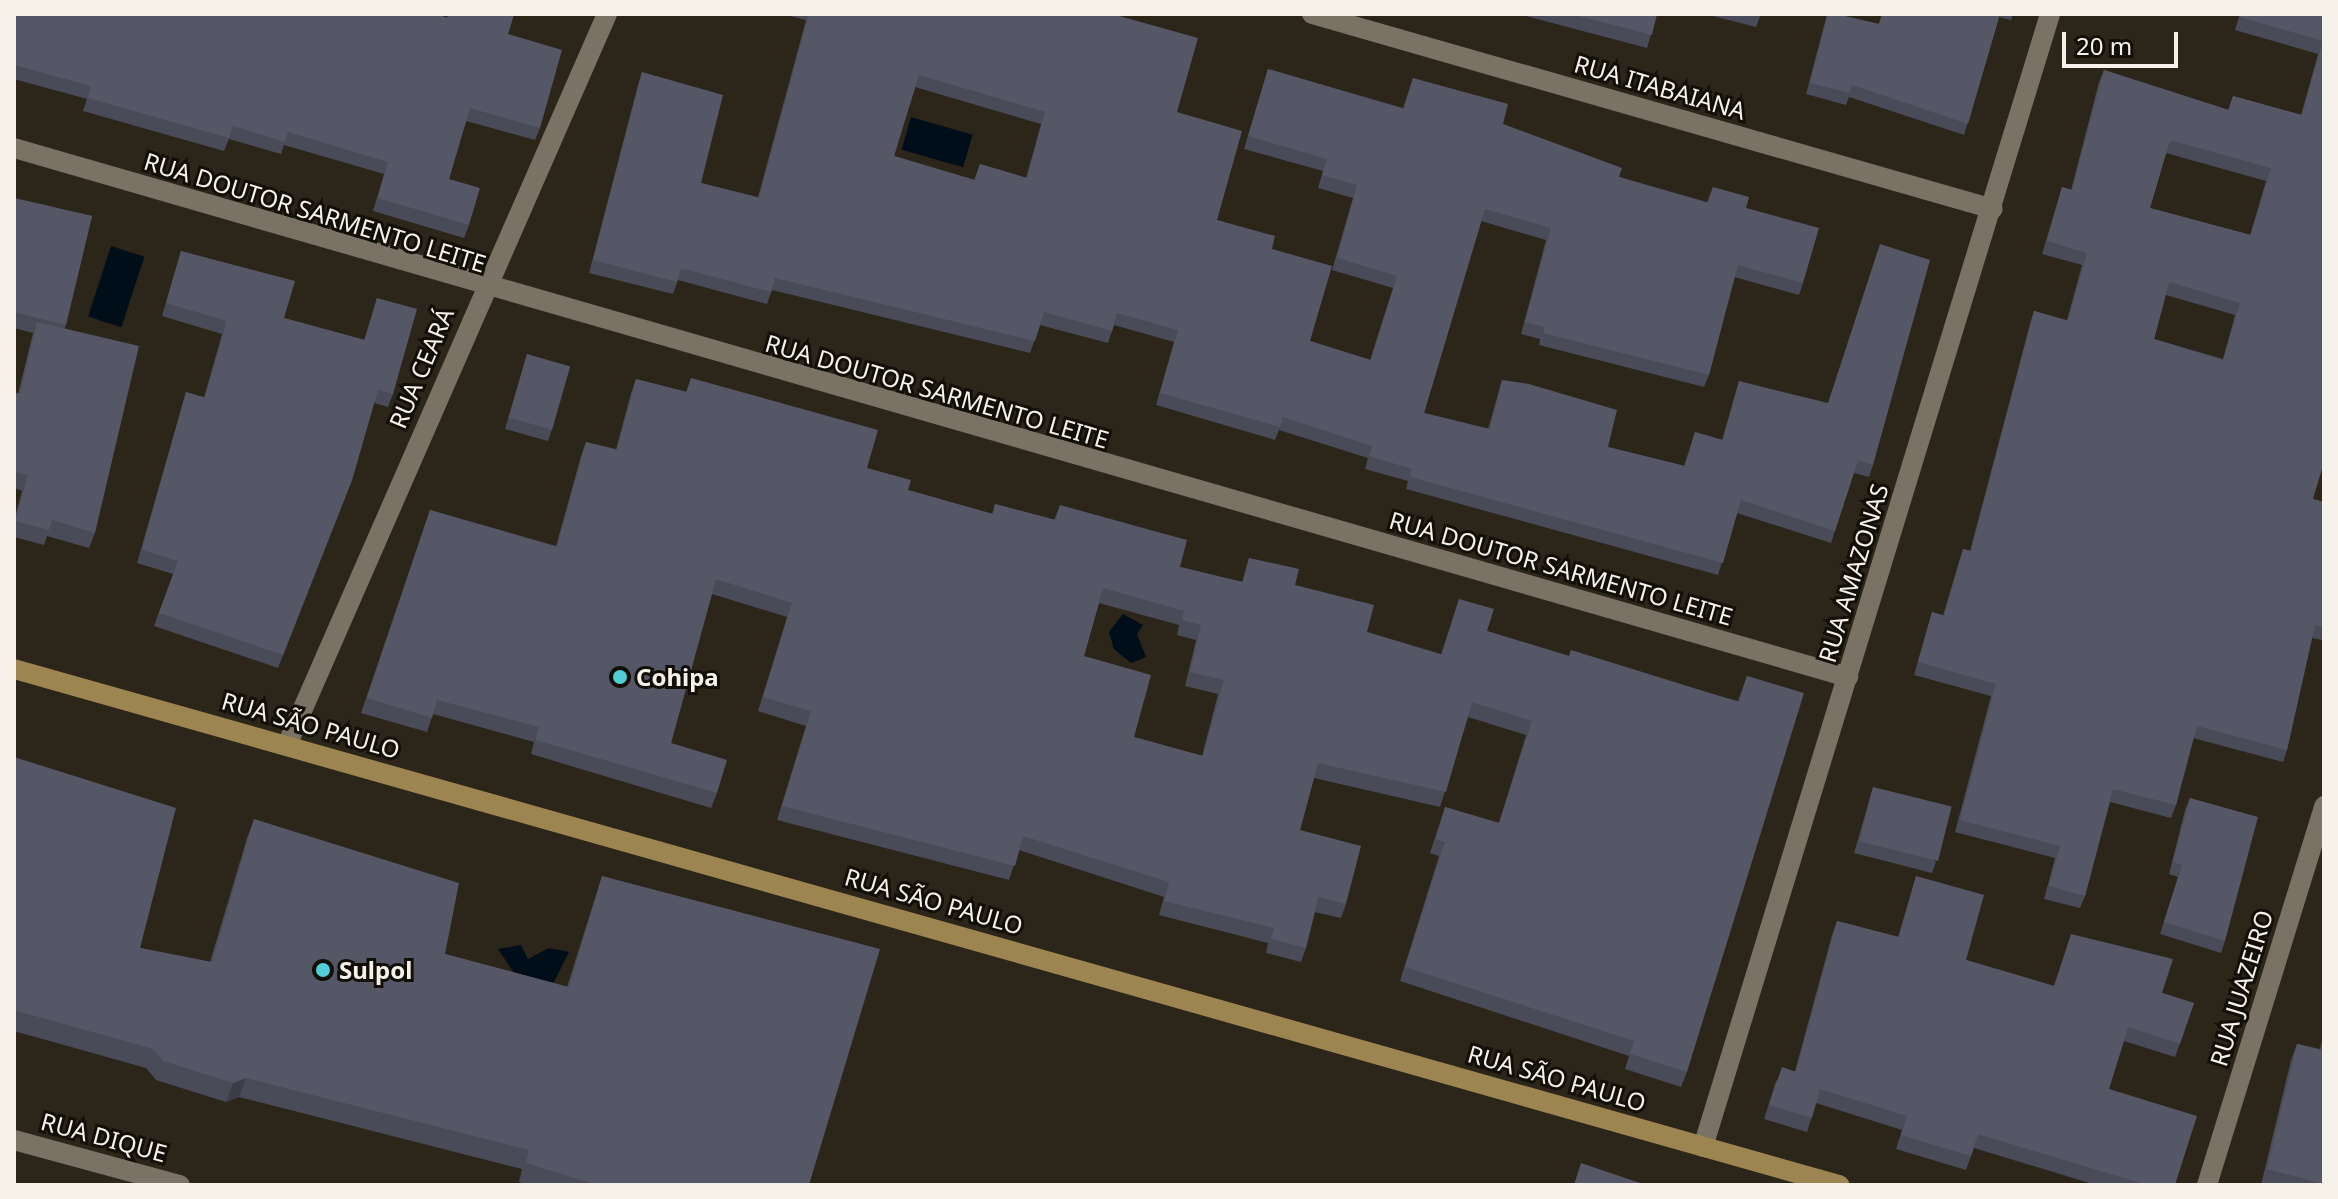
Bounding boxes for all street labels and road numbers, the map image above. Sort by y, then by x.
street label: RUA ITABAIANA [1571,49,1749,125]
street label: RUA DOUTOR SARMENTO LEITE [141,146,489,278]
street label: RUA CEARÁ [383,303,459,433]
street label: RUA DOUTOR SARMENTO LEITE [762,328,1112,454]
street label: RUA AMAZONAS [1812,480,1894,666]
street label: RUA DOUTOR SARMENTO LEITE [1386,505,1736,631]
street label: RUA SÃO PAULO [219,686,403,764]
street label: RUA SÃO PAULO [842,862,1026,940]
street label: RUA JUAZEIRO [2204,906,2278,1070]
street label: RUA SÃO PAULO [1465,1039,1649,1117]
street label: RUA DIQUE [38,1106,170,1168]

